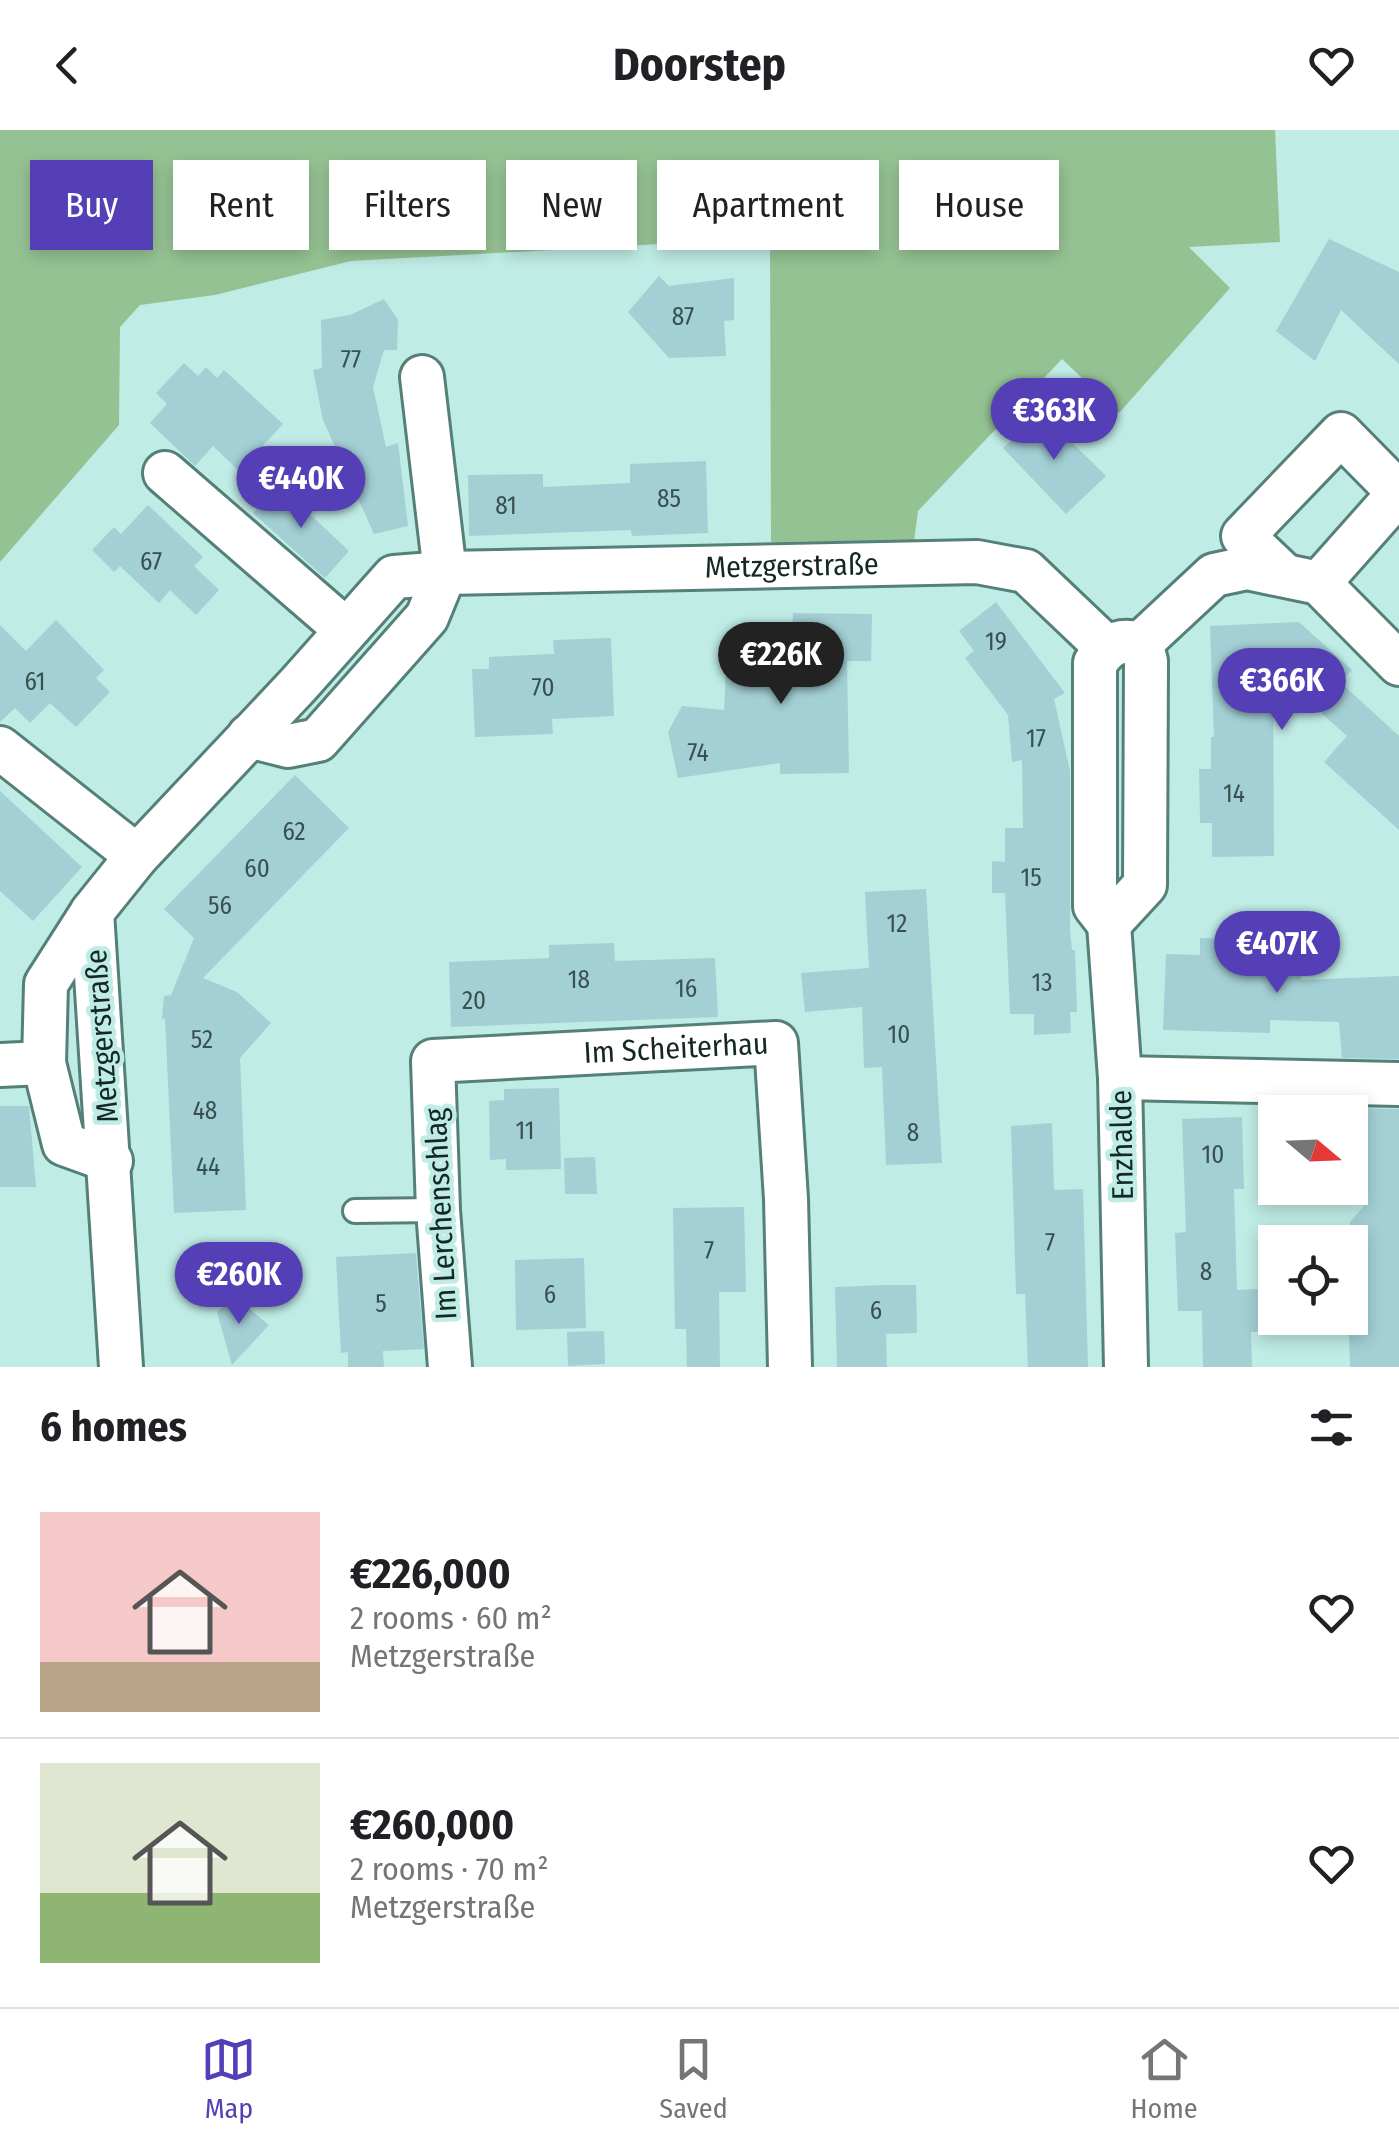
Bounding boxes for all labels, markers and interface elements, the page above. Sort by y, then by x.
icon: back [40,38,95,93]
text: Doorstep [613,38,786,92]
icon: heart [1304,38,1359,93]
chip: Buy [30,160,153,250]
chip: Rent [173,160,309,250]
chip: Filters [329,160,486,250]
chip: New [506,160,637,250]
chip: Apartment [657,160,879,250]
chip: House [899,160,1059,250]
house number: 87 [672,302,694,332]
house number: 77 [341,345,361,375]
pin: €363K [984,378,1124,463]
text: €363K [1013,391,1095,429]
pin: €440K [231,446,371,531]
text: €440K [258,459,344,497]
house number: 85 [657,484,681,514]
house number: 81 [495,491,517,521]
street label: Metzgerstraße [704,546,879,586]
house number: 67 [140,547,162,577]
pin: €226K [711,622,851,707]
house number: 19 [985,627,1007,657]
text: €226K [740,635,822,673]
pin: €366K [1212,648,1352,733]
text: €366K [1240,661,1324,699]
house number: 61 [24,667,46,697]
house number: 70 [532,673,554,703]
house number: 17 [1026,724,1046,754]
house number: 74 [687,738,709,768]
house number: 14 [1223,779,1245,809]
house number: 62 [282,817,306,847]
house number: 60 [244,854,270,884]
house number: 15 [1020,863,1042,893]
house number: 56 [208,891,232,921]
house number: 12 [887,909,907,939]
pin: €407K [1207,911,1347,996]
text: €407K [1236,924,1318,962]
street label: Metzgerstraße [78,948,126,1124]
house number: 18 [568,965,590,995]
house number: 13 [1031,968,1053,998]
house number: 16 [675,974,697,1004]
house number: 20 [462,986,486,1016]
house number: 10 [888,1020,910,1050]
house number: 52 [191,1025,213,1055]
street label: Im Scheiterhau [583,1025,769,1071]
street label: Enzhalde [1103,1090,1141,1200]
north arrow [1258,1095,1368,1205]
map controls [1258,1095,1368,1335]
house number: 48 [193,1096,217,1126]
street label: Im Lerchenschlag [417,1106,465,1321]
house number: 11 [515,1116,535,1146]
house number: 8 [907,1118,919,1148]
house number: 10 [1202,1140,1224,1170]
house number: 44 [196,1152,220,1182]
button: locate [1258,1225,1368,1335]
house number: 7 [1045,1228,1055,1258]
house number: 7 [704,1236,714,1266]
pin: €260K [169,1242,309,1327]
text: €260K [197,1255,281,1293]
house number: 8 [1200,1257,1212,1287]
house number: 6 [544,1280,556,1310]
house number: 5 [375,1289,387,1319]
house number: 6 [870,1296,882,1326]
icon: filters [1304,1400,1359,1455]
text: 6 homes [40,1402,187,1452]
text: €226,000 [350,1549,511,1599]
icon: home [120,1552,240,1672]
icon: heart [1304,1585,1359,1640]
text: 2 rooms · 60 m² [350,1599,552,1637]
text: Metzgerstraße [350,1637,535,1675]
text: €260,000 [350,1800,514,1850]
icon: home [120,1803,240,1923]
icon: heart [1304,1836,1359,1891]
text: 2 rooms · 70 m² [350,1850,549,1888]
text: Metzgerstraße [350,1888,535,1926]
tab: Map [201,2032,256,2125]
tab: Saved [659,2032,728,2125]
tab: Home [1131,2032,1198,2125]

